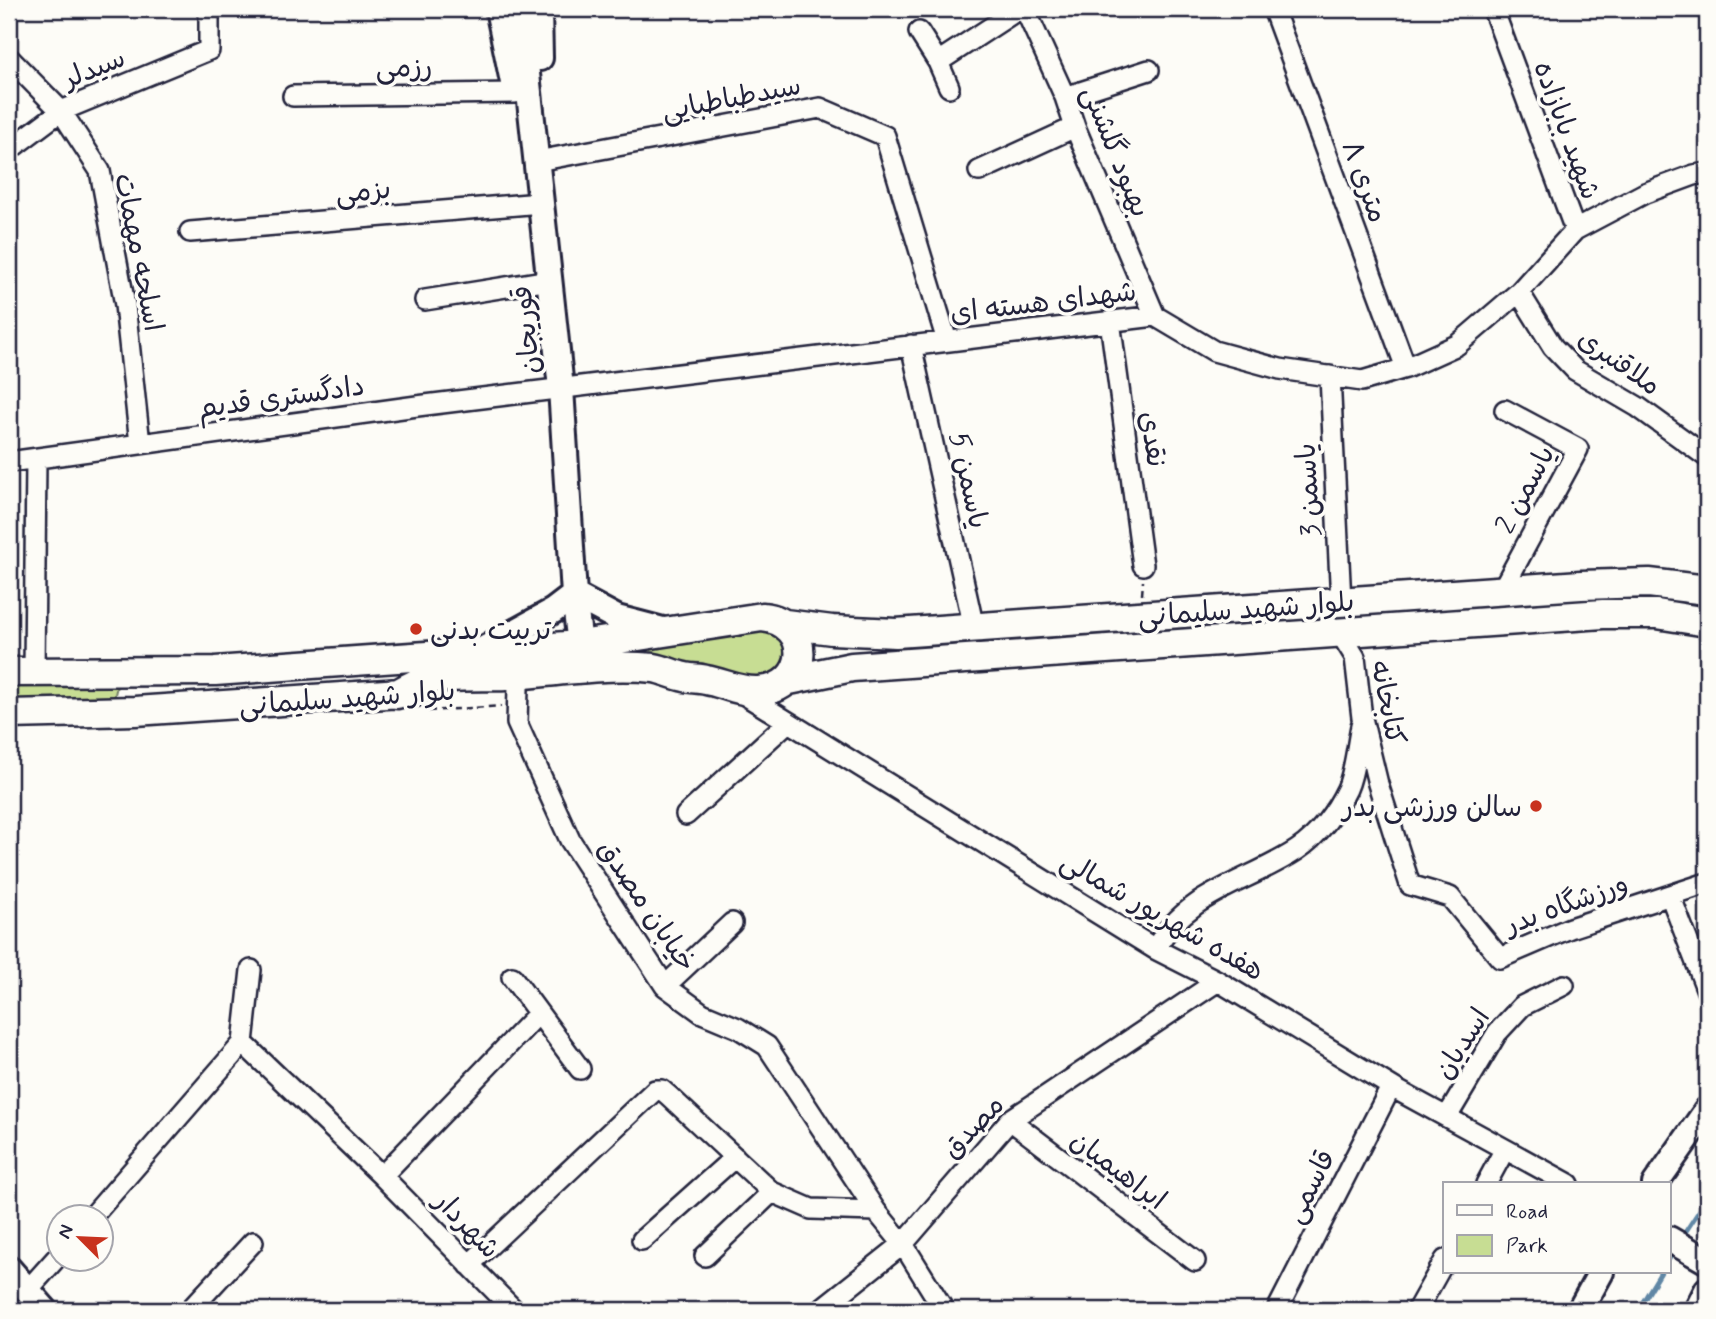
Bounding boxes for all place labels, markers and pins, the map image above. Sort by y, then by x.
place label: تربیت بدنی [430,613,552,650]
marker: تربیت بدنی [408,621,424,637]
place label: سالن ورزشی بدر [1340,790,1522,827]
marker: سالن ورزشی بدر [1528,798,1544,814]

